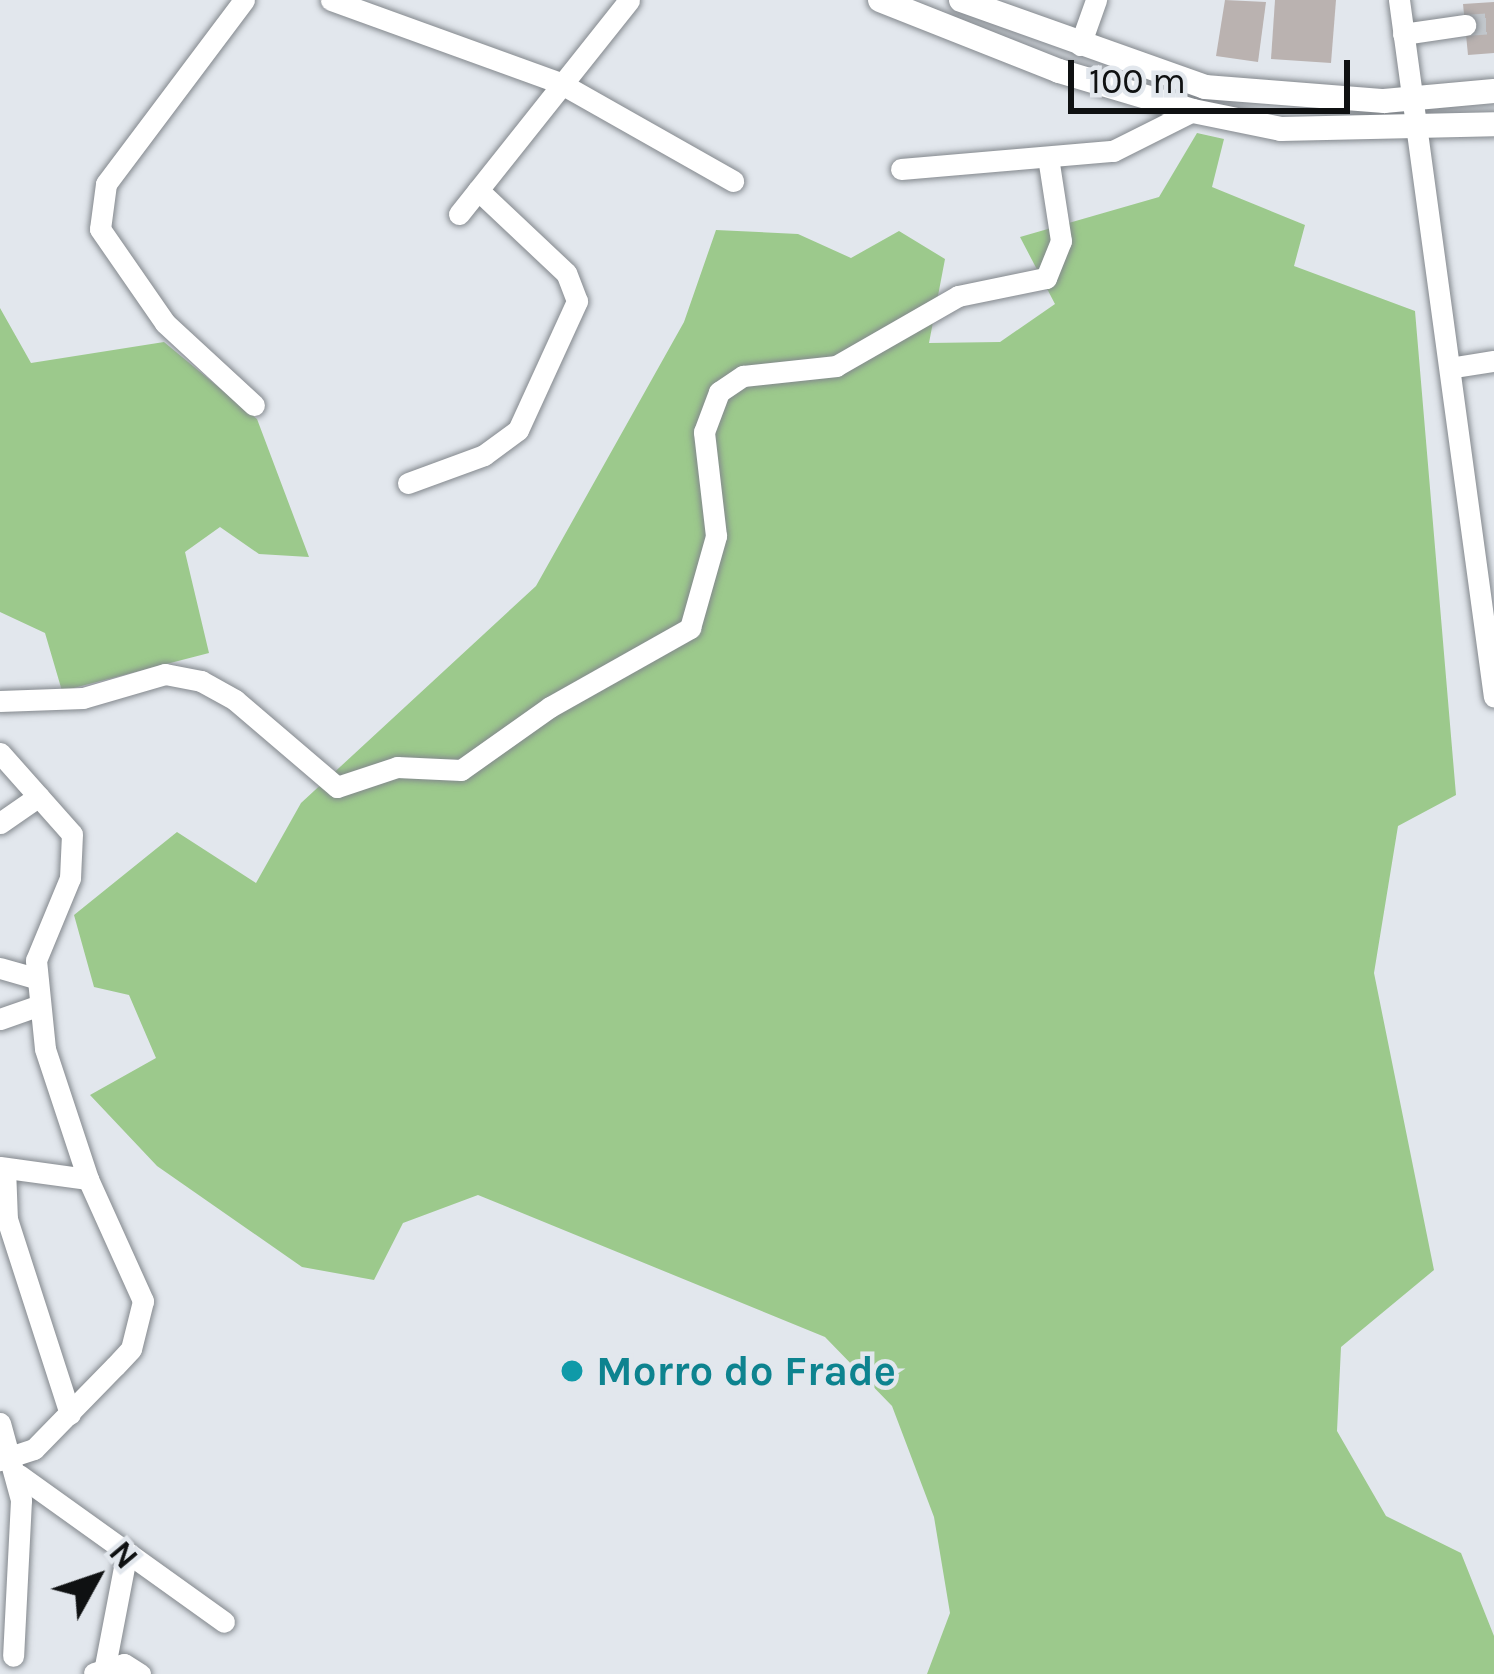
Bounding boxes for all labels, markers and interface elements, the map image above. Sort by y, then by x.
scale bar [1074,36,1356,110]
text: 100 m [1089,60,1186,102]
place label: Morro do Frade [596,1346,896,1396]
marker: Morro do Frade [559,1358,585,1384]
north arrow [36,1518,156,1638]
text: N [101,1534,146,1576]

